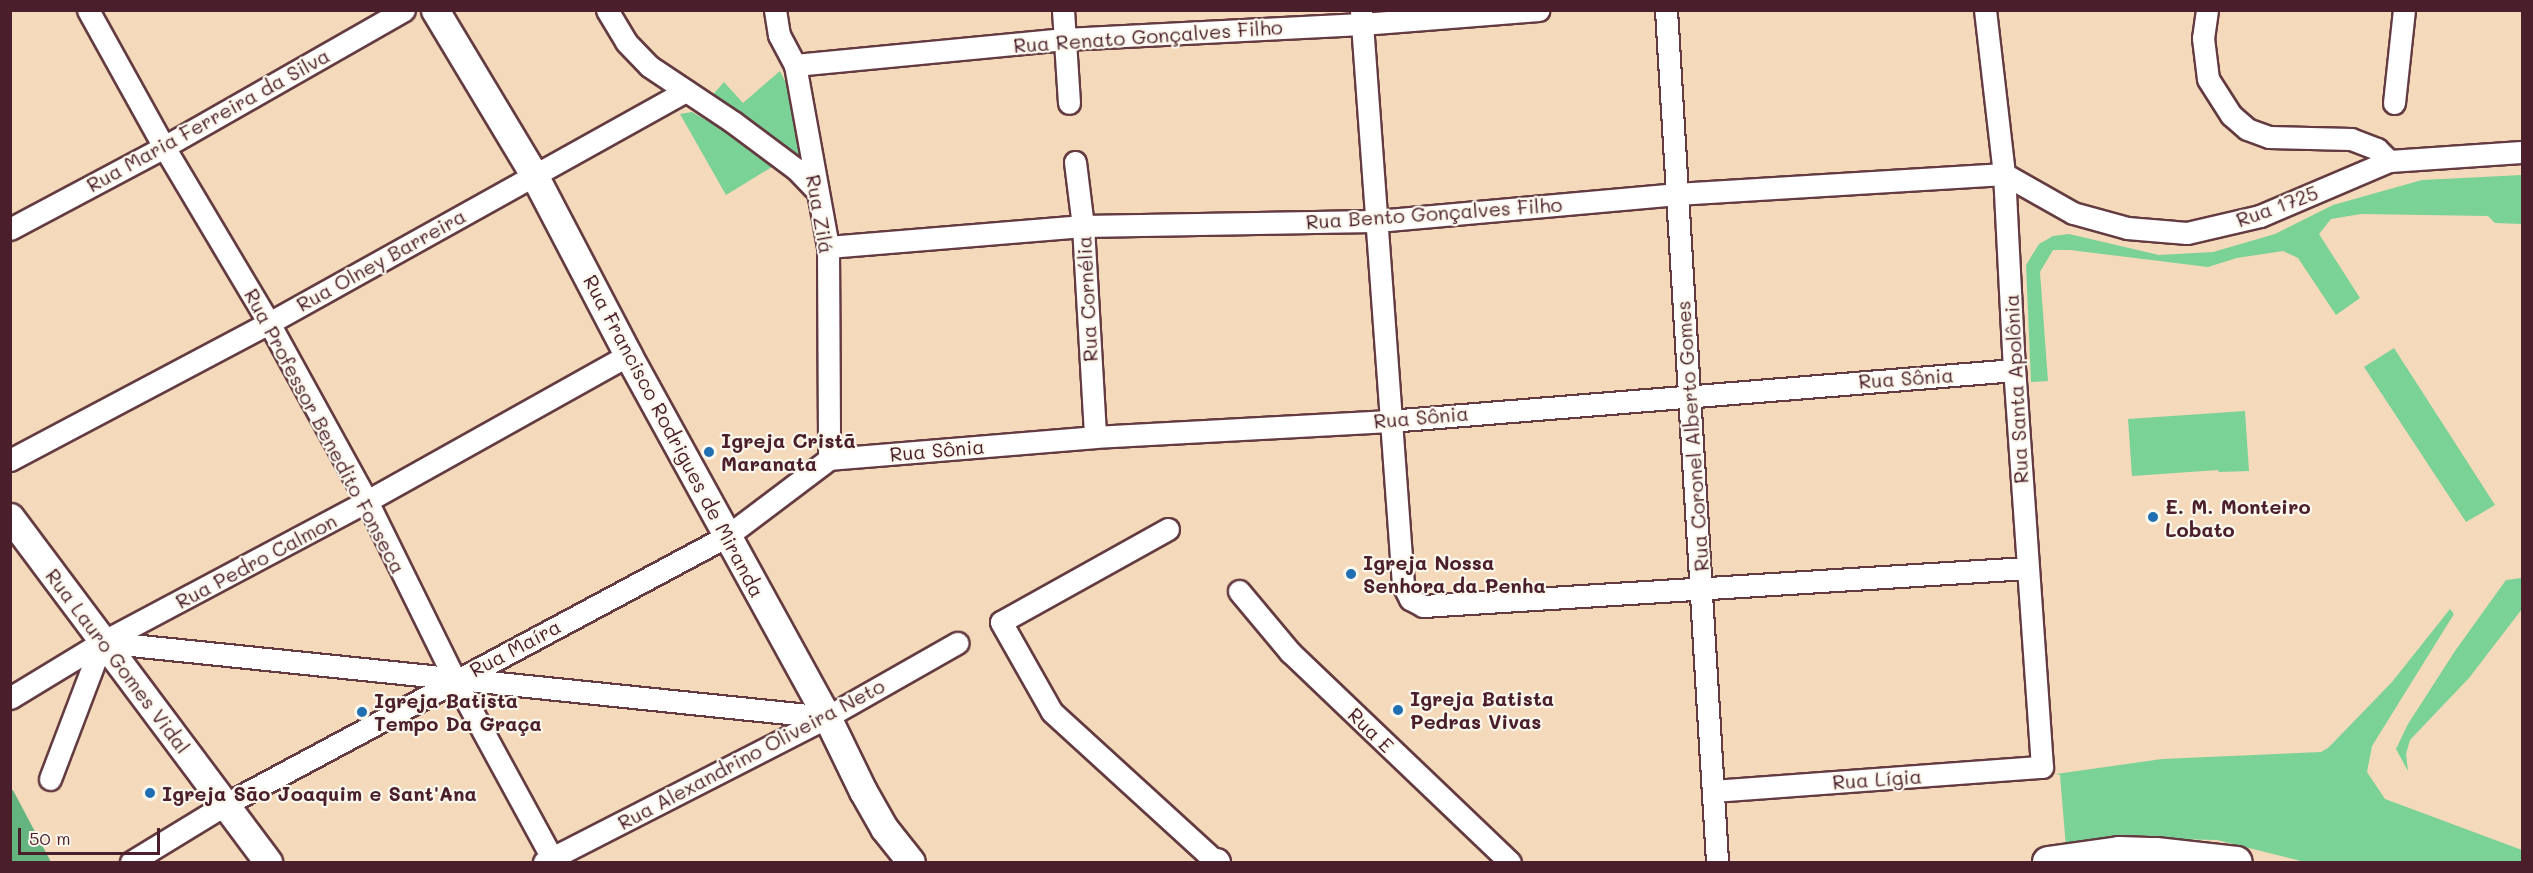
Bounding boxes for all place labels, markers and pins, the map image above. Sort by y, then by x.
place label: Igreja Cristã Maranata [721,428,856,475]
marker: Igreja Cristã Maranata [702,445,716,459]
place label: E. M. Monteiro Lobato [2165,494,2311,541]
marker: E. M. Monteiro Lobato [2146,510,2160,524]
place label: Igreja Nossa Senhora da Penha [1363,550,1546,597]
marker: Igreja Nossa Senhora da Penha [1344,567,1358,581]
place label: Igreja Batista Pedras Vivas [1410,686,1554,733]
place label: Igreja Batista Tempo Da Graça [374,688,542,735]
marker: Igreja Batista Pedras Vivas [1391,703,1405,717]
marker: Igreja Batista Tempo Da Graça [355,705,369,719]
place label: Igreja São Joaquim e Sant'Ana [162,781,477,805]
marker: Igreja São Joaquim e Sant'Ana [143,786,157,800]

